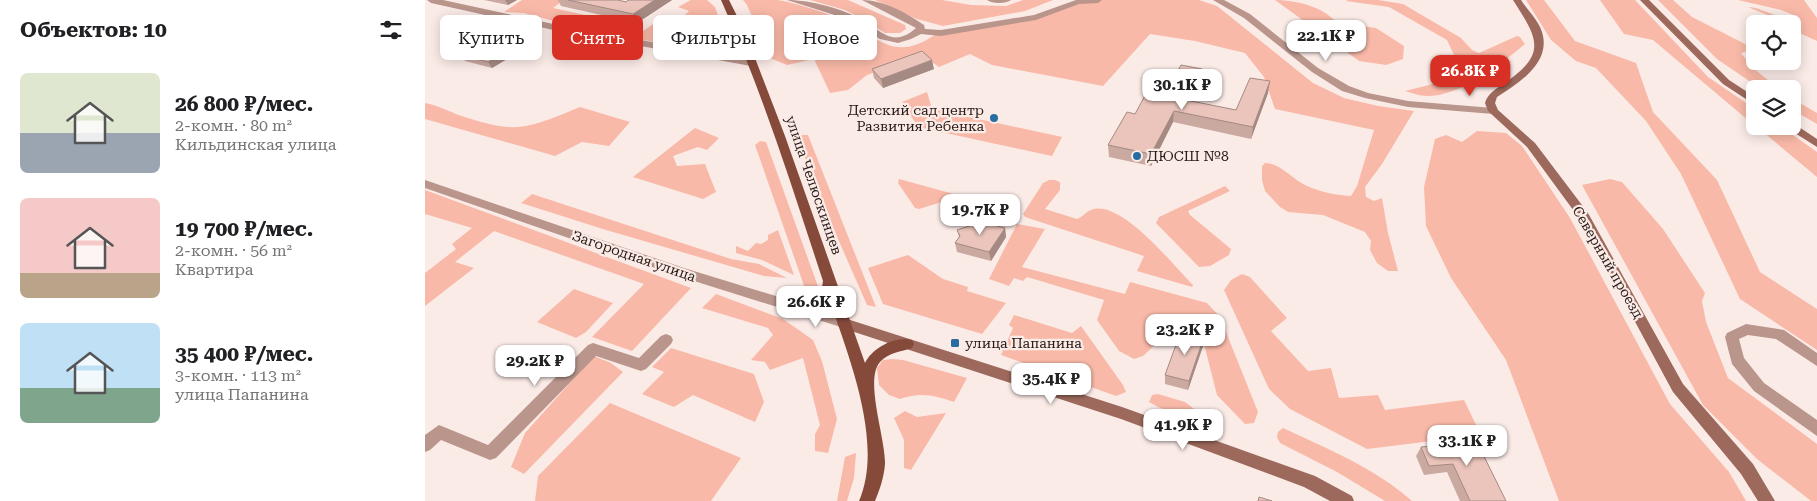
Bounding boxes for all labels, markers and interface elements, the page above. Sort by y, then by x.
chip: Купить [440,15,542,60]
chip: Снять [552,15,643,60]
chip: Фильтры [653,15,774,60]
chip: Новое [784,15,877,60]
map controls [1746,15,1801,135]
button: locate [1746,15,1801,70]
icon: filters [377,16,405,44]
text: Объектов: 10 [20,18,167,42]
pin: 22.1K ₽ [1280,20,1372,62]
text: 22.1K ₽ [1297,26,1355,45]
pin: 26.8K ₽ [1424,54,1516,97]
text: 26.8K ₽ [1441,61,1499,80]
pin: 30.1K ₽ [1136,68,1228,111]
text: 30.1K ₽ [1153,75,1211,94]
button: layers [1746,80,1801,135]
text: 26 800 ₽/мес. [175,92,313,116]
icon: home [60,93,120,153]
place label: Детский сад центр Развития Ребенка [848,102,984,134]
marker: Детский сад центр Развития Ребенка [988,112,1000,124]
street label: улица Челюскинцев [783,113,845,257]
text: 2-комн. · 80 m² [175,116,292,135]
text: Кильдинская улица [175,135,337,154]
place label: ДЮСШ №8 [1147,148,1229,164]
marker: ДЮСШ №8 [1131,150,1143,162]
pin: 19.7K ₽ [934,194,1026,236]
text: 19.7K ₽ [951,200,1009,219]
street label: Северный проезд [1569,203,1647,321]
text: 19 700 ₽/мес. [175,217,313,241]
icon: home [60,218,120,278]
street label: Загородная улица [570,227,698,285]
text: 2-комн. · 56 m² [175,241,292,260]
text: Квартира [175,260,253,279]
pin: 26.6K ₽ [770,286,862,328]
text: 26.6K ₽ [787,292,845,311]
pin: 23.2K ₽ [1139,314,1231,356]
text: 23.2K ₽ [1156,320,1214,339]
place label: улица Папанина [965,335,1082,351]
marker: улица Папанина [949,337,961,349]
text: 35 400 ₽/мес. [175,342,313,366]
icon: home [60,343,120,403]
pin: 29.2K ₽ [489,344,581,387]
text: 29.2K ₽ [506,351,564,370]
pin: 35.4K ₽ [1005,362,1097,405]
text: 3-комн. · 113 m² [175,366,301,385]
text: 35.4K ₽ [1022,369,1080,388]
text: улица Папанина [175,385,309,404]
pin: 41.9K ₽ [1137,408,1229,451]
text: 41.9K ₽ [1154,415,1212,434]
pin: 33.1K ₽ [1421,424,1513,467]
text: 33.1K ₽ [1438,431,1496,450]

